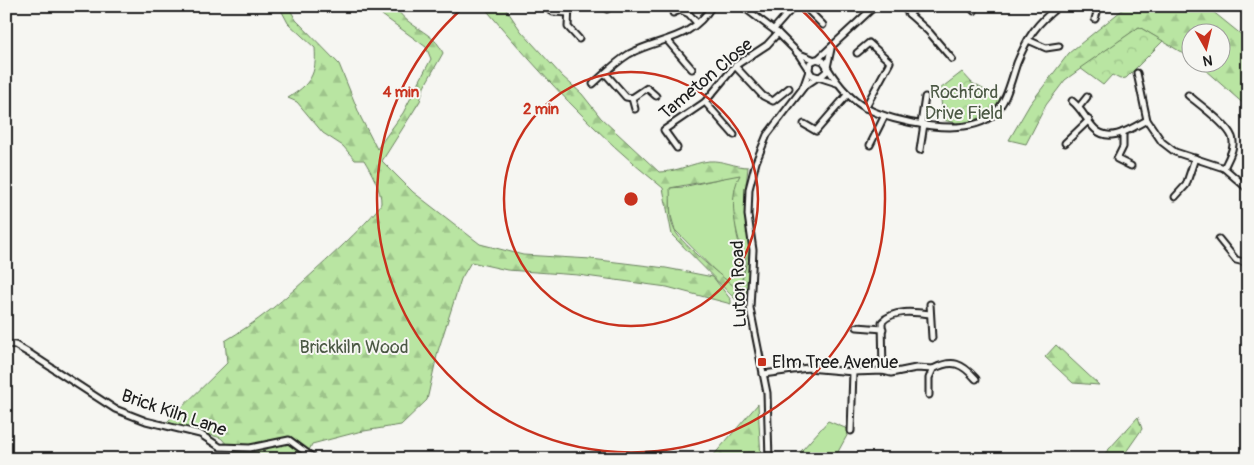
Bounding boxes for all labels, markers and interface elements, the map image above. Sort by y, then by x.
north arrow [1182,22,1232,72]
street label: Tameton Close [655,33,758,125]
text: N [1202,51,1214,69]
park label: Rochford Drive Field [925,81,1003,125]
text: 4 min [383,83,420,102]
text: 2 min [523,100,559,119]
centre of rings [622,190,640,208]
street label: Luton Road [726,240,752,328]
park label: Brickkiln Wood [299,336,409,359]
place label: Elm Tree Avenue [772,351,898,374]
marker: Elm Tree Avenue [756,356,768,368]
street label: Brick Kiln Lane [118,384,230,442]

